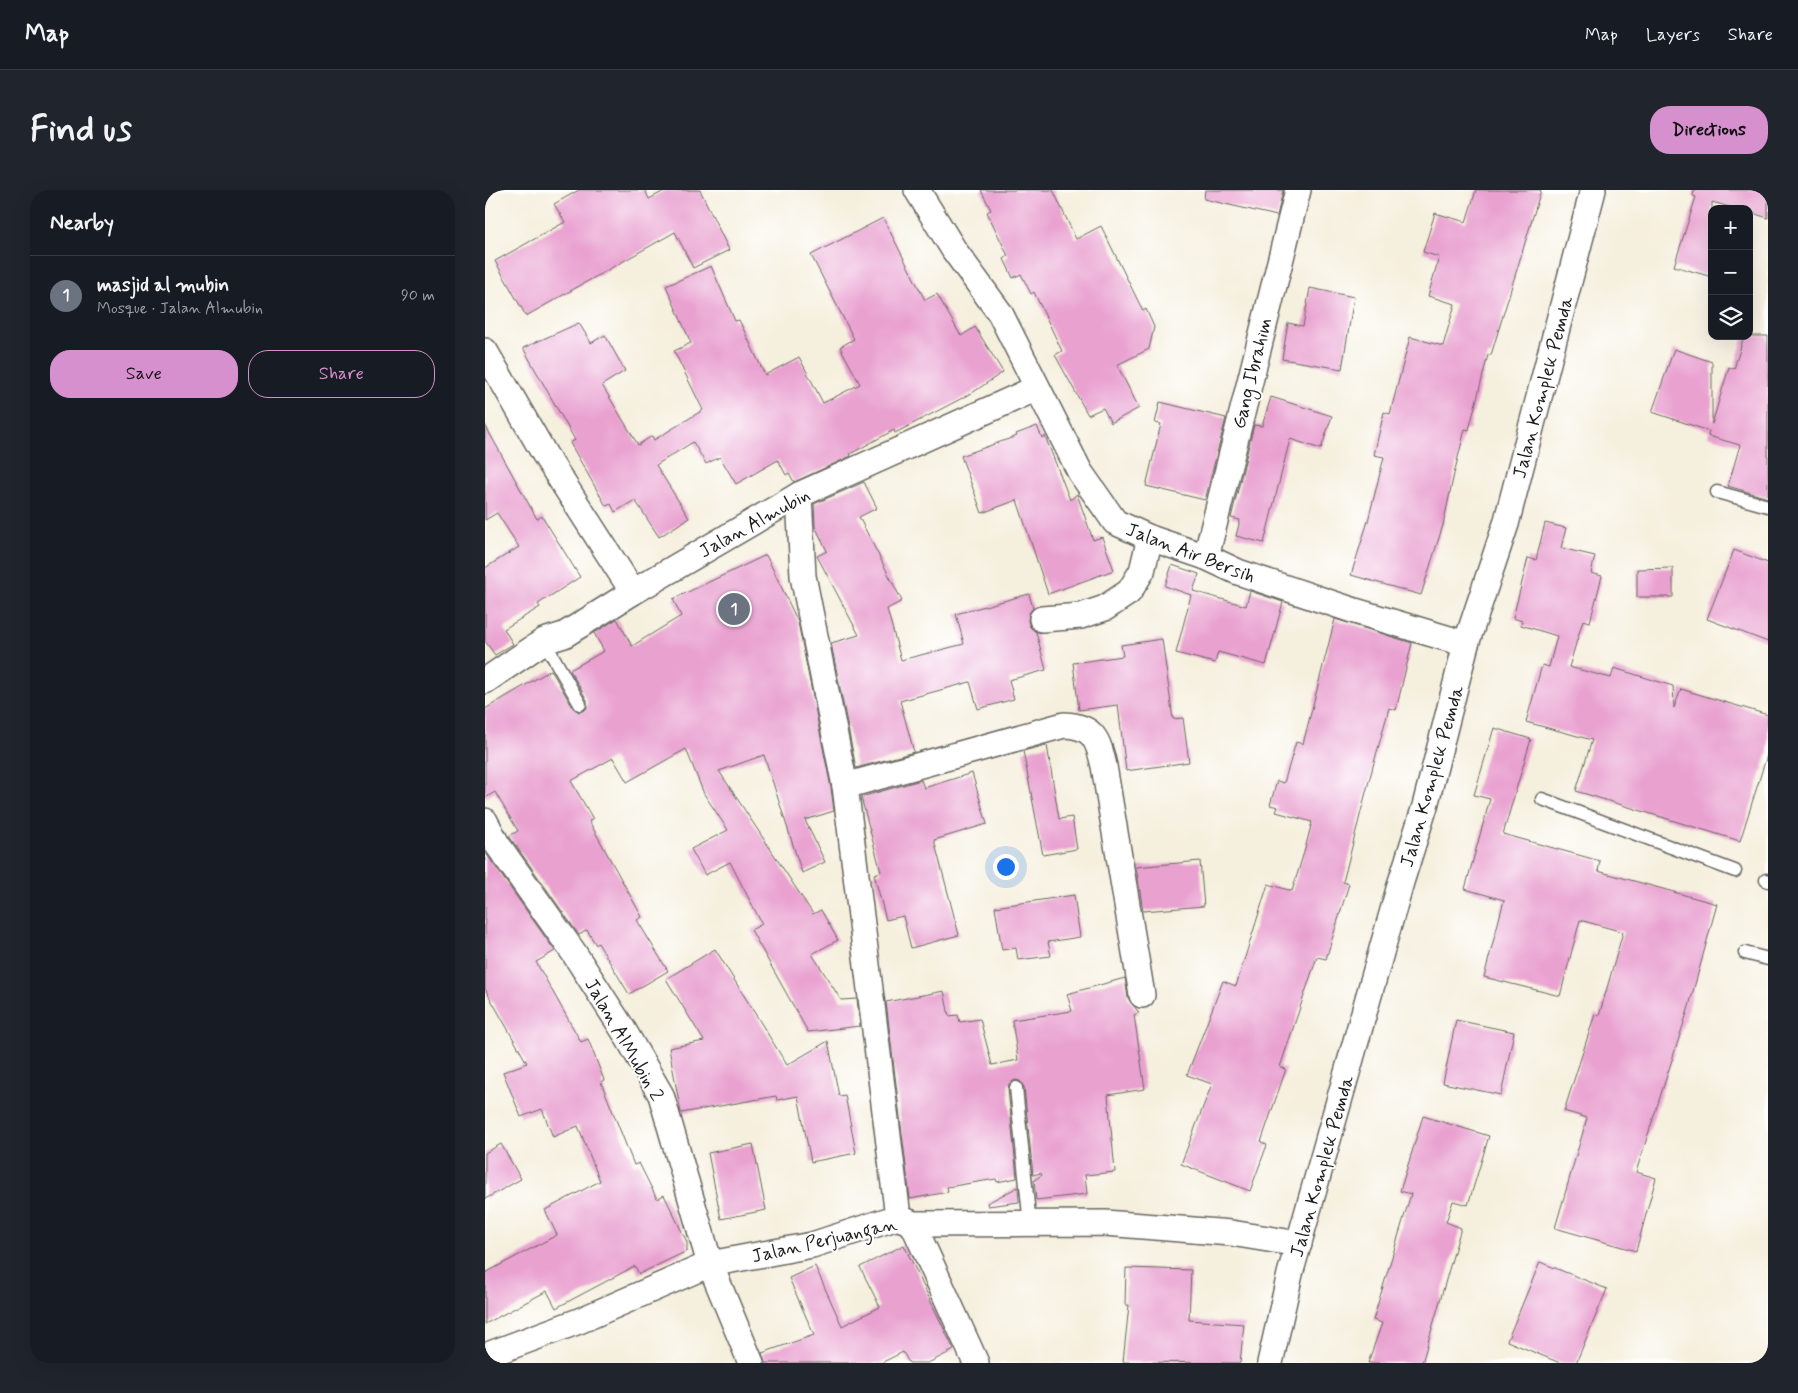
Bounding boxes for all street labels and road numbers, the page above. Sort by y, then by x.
street label: Jalan Komplek Pemda [1507,293,1580,481]
street label: Gang Ibrahim [1227,315,1280,432]
street label: Jalan Almubin [695,483,815,564]
street label: Jalan Air Bersih [1122,517,1259,590]
street label: Jalan Komplek Pemda [1395,682,1470,870]
street label: Jalan AlMubin 2 [579,974,669,1106]
street label: Jalan Komplek Pemda [1285,1072,1360,1260]
street label: Jalan Perjuangan [749,1212,900,1272]

